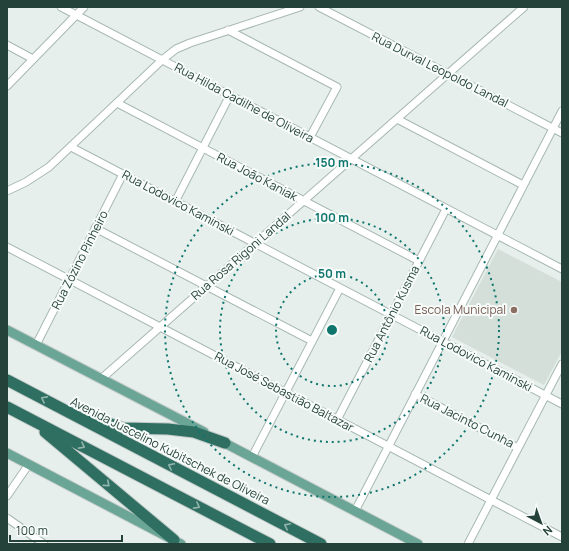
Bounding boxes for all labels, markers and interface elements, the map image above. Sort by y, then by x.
street label: Rua Durval Leopoldo Landal [369,28,511,111]
street label: Rua Hilda Cadilhe de Oliveira [172,59,317,147]
street label: Rua João Kaniak [214,148,301,205]
text: 150 m [315,154,349,171]
street label: Rua Lodovico Kaminski [119,166,237,239]
street label: Rua Zózino Pinheiro [47,207,112,312]
street label: Rua Rosa Rigoni Landal [187,208,294,304]
text: 100 m [315,209,349,226]
street label: Rua Antônio Kusma [360,262,423,365]
text: 50 m [318,265,346,282]
place label: Escola Municipal [414,301,506,318]
marker: Escola Municipal [509,305,519,315]
street label: Rua Lodovico Kaminski [417,322,535,395]
centre of rings [325,323,339,337]
street label: Rua José Sebastião Baltazar [212,348,358,436]
street label: Rua Jacinto Cunha [417,390,517,452]
street label: Avenida Juscelino Kubitschek de Oliveira [68,393,273,508]
one-way arrow [40,397,48,404]
one-way arrow [78,441,85,449]
one-way arrow [168,463,176,471]
one-way arrow [103,479,110,486]
one-way arrow [193,501,201,509]
north arrow [521,503,561,543]
scale bar [10,517,122,543]
text: 100 m [16,522,48,539]
one-way arrow [284,523,291,531]
text: N [540,523,556,539]

